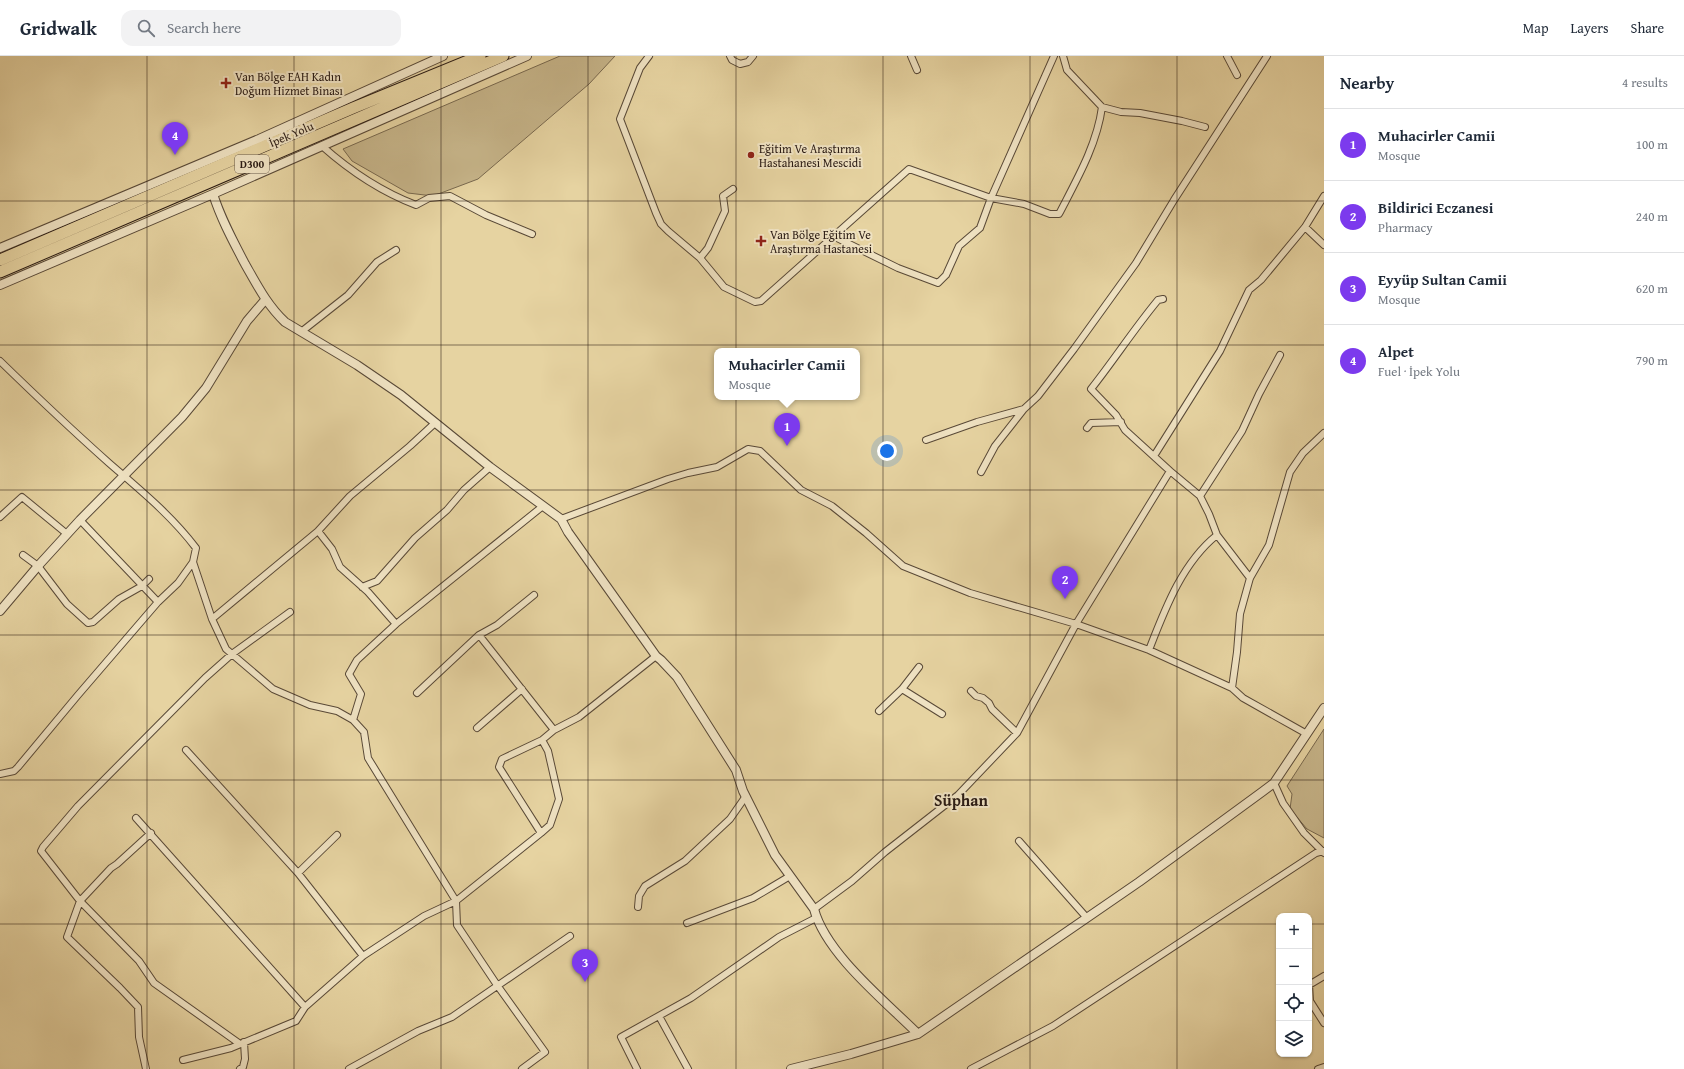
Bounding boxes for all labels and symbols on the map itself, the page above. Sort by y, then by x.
place label: Van Bölge EAH Kadın Doğum Hizmet Binası [235,68,344,99]
marker: Van Bölge EAH Kadın Doğum Hizmet Binası [220,77,232,89]
street label: İpek Yolu [266,117,316,151]
pin: 4 [162,122,188,155]
place label: Eğitim Ve Araştırma Hastahanesi Mescidi [759,140,862,171]
marker: Eğitim Ve Araştırma Hastahanesi Mescidi [746,150,756,160]
road number: D300 [235,155,269,173]
place label: Van Bölge Eğitim Ve Araştırma Hastanesi [770,226,873,257]
marker: Van Bölge Eğitim Ve Araştırma Hastanesi [755,235,767,247]
pin: 1 [774,413,800,446]
your location [877,441,897,461]
pin: 2 [1052,566,1078,599]
district label: Süphan [934,788,988,812]
pin: 3 [572,949,598,982]

